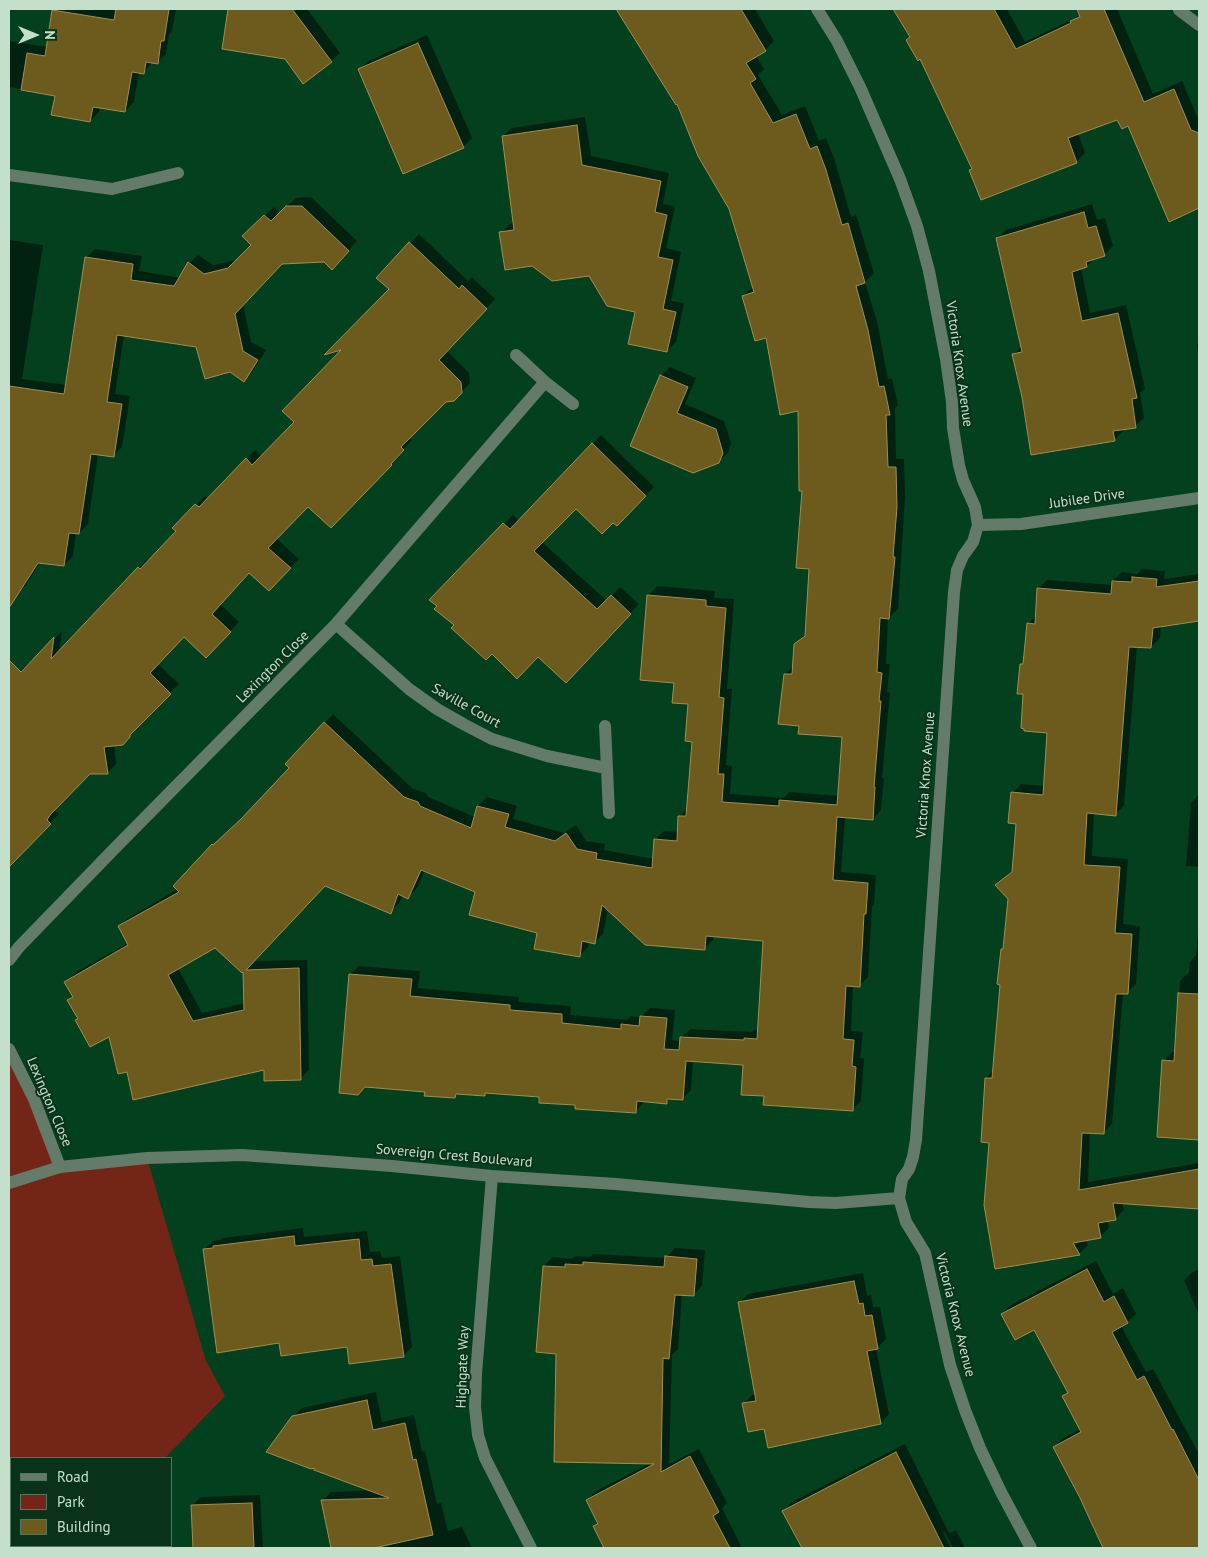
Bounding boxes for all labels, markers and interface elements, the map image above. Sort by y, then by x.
north arrow [10,10,60,60]
text: N [41,30,59,40]
street label: Victoria Knox Avenue [942,300,976,428]
street label: Jubilee Drive [1048,485,1126,513]
street label: Lexington Close [233,627,313,707]
street label: Saville Court [429,680,503,732]
street label: Victoria Knox Avenue [913,711,939,839]
street label: Lexington Close [23,1055,75,1149]
street label: Sovereign Crest Boulevard [375,1141,533,1171]
street label: Victoria Knox Avenue [931,1251,979,1379]
street label: Highgate Way [453,1325,473,1409]
legend [10,1457,172,1547]
text: Road [57,1467,89,1486]
text: Park [57,1492,85,1511]
text: Building [57,1517,111,1536]

